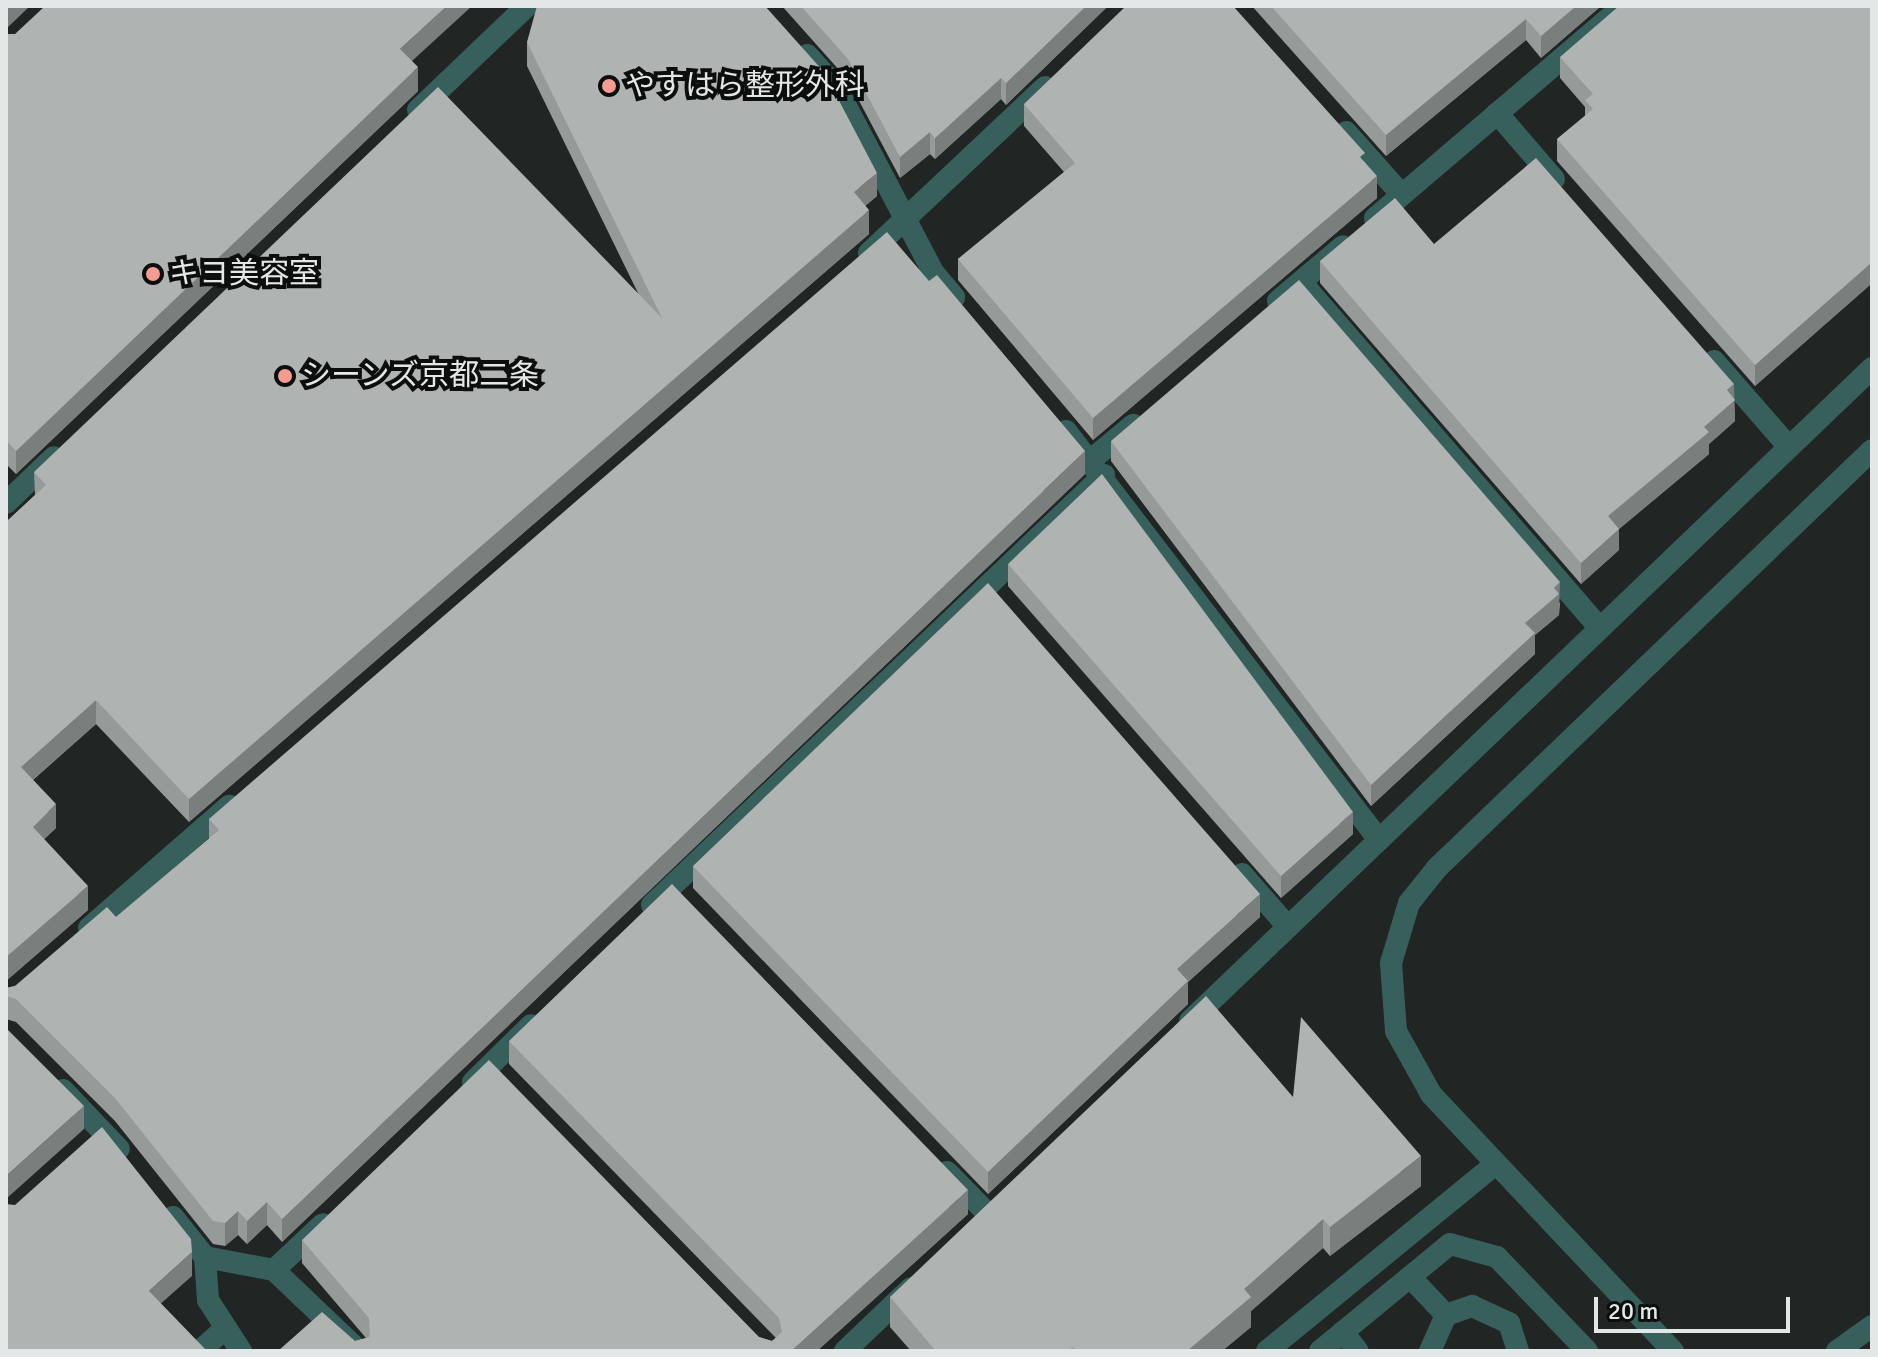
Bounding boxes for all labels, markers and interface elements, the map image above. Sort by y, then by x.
place label: やすはら整形外科 [625,68,865,104]
marker: やすはら整形外科 [600,77,618,95]
place label: キヨ美容室 [169,256,319,292]
marker: キヨ美容室 [144,265,162,283]
place label: シーンズ京都二条 [301,358,541,394]
marker: シーンズ京都二条 [276,367,294,385]
scale bar [1598,1281,1794,1331]
text: 20 m [1608,1296,1658,1326]

